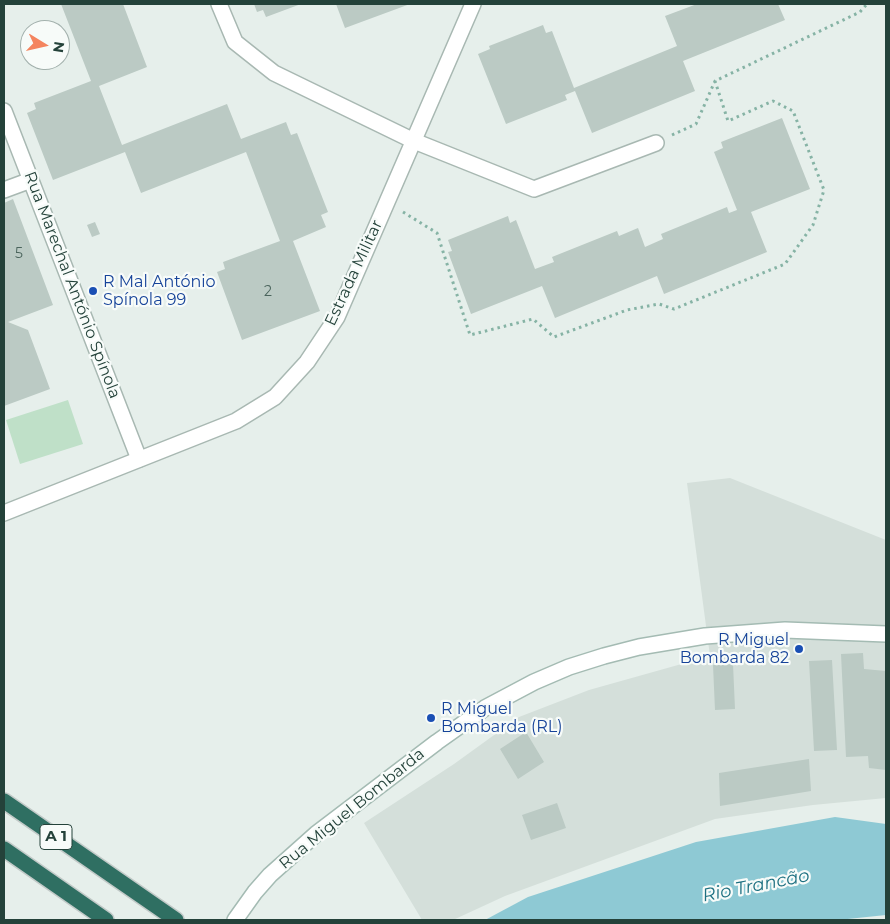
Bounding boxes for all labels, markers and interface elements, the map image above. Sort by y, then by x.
north arrow [20,20,70,70]
text: N [49,40,69,54]
street label: Rua Marechal António Spínola [20,169,124,401]
street label: Estrada Militar [321,217,387,329]
house number: 5 [15,246,23,262]
place label: R Mal António Spínola 99 [103,272,216,310]
house number: 2 [264,284,272,300]
marker: R Mal António Spínola 99 [87,285,99,297]
place label: R Miguel Bombarda 82 [680,630,789,668]
marker: R Miguel Bombarda 82 [793,643,805,655]
place label: R Miguel Bombarda (RL) [441,699,563,737]
marker: R Miguel Bombarda (RL) [425,712,437,724]
street label: Rua Miguel Bombarda [276,745,428,873]
road number: A 1 [40,824,72,850]
water label: Rio Trancão [701,865,811,907]

